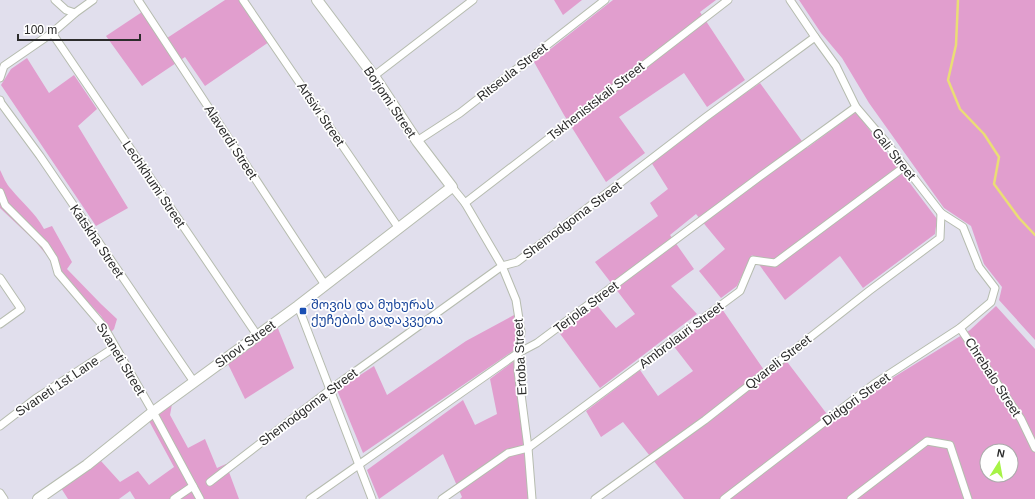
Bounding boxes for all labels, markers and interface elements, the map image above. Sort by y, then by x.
scale bar [18,16,140,42]
text: 100 m [24,23,57,37]
street label: Ritseula Street [474,40,551,104]
street label: Tskhenistskali Street [545,58,648,143]
street label: Borjomi Street [361,64,419,141]
street label: Artsivi Street [294,79,348,149]
street label: Alaverdi Street [201,102,261,182]
street label: Gali Street [869,125,919,183]
street label: Lechkhumi Street [119,138,189,230]
street label: Shemodgoma Street [520,178,624,262]
street label: Katskha Street [67,201,127,281]
street label: Terjola Street [551,278,621,336]
place label: შოვის და მუხურას ქუჩების გადაკვეთა [311,297,443,328]
street label: Ambrolauri Street [636,298,726,371]
marker: შოვის და მუხურას ქუჩების გადაკვეთა [298,306,308,316]
street label: Shovi Street [212,317,278,371]
street label: Ertoba Street [510,318,529,396]
street label: Svaneti Street [94,320,149,398]
street label: Qvareli Street [742,331,814,392]
street label: Chrebalo Street [962,335,1024,420]
street label: Svaneti 1st Lane [13,353,101,419]
street label: Shemodgoma Street [256,365,360,449]
street label: Didgori Street [819,369,893,428]
north arrow [979,443,1019,483]
text: N [996,447,1006,460]

